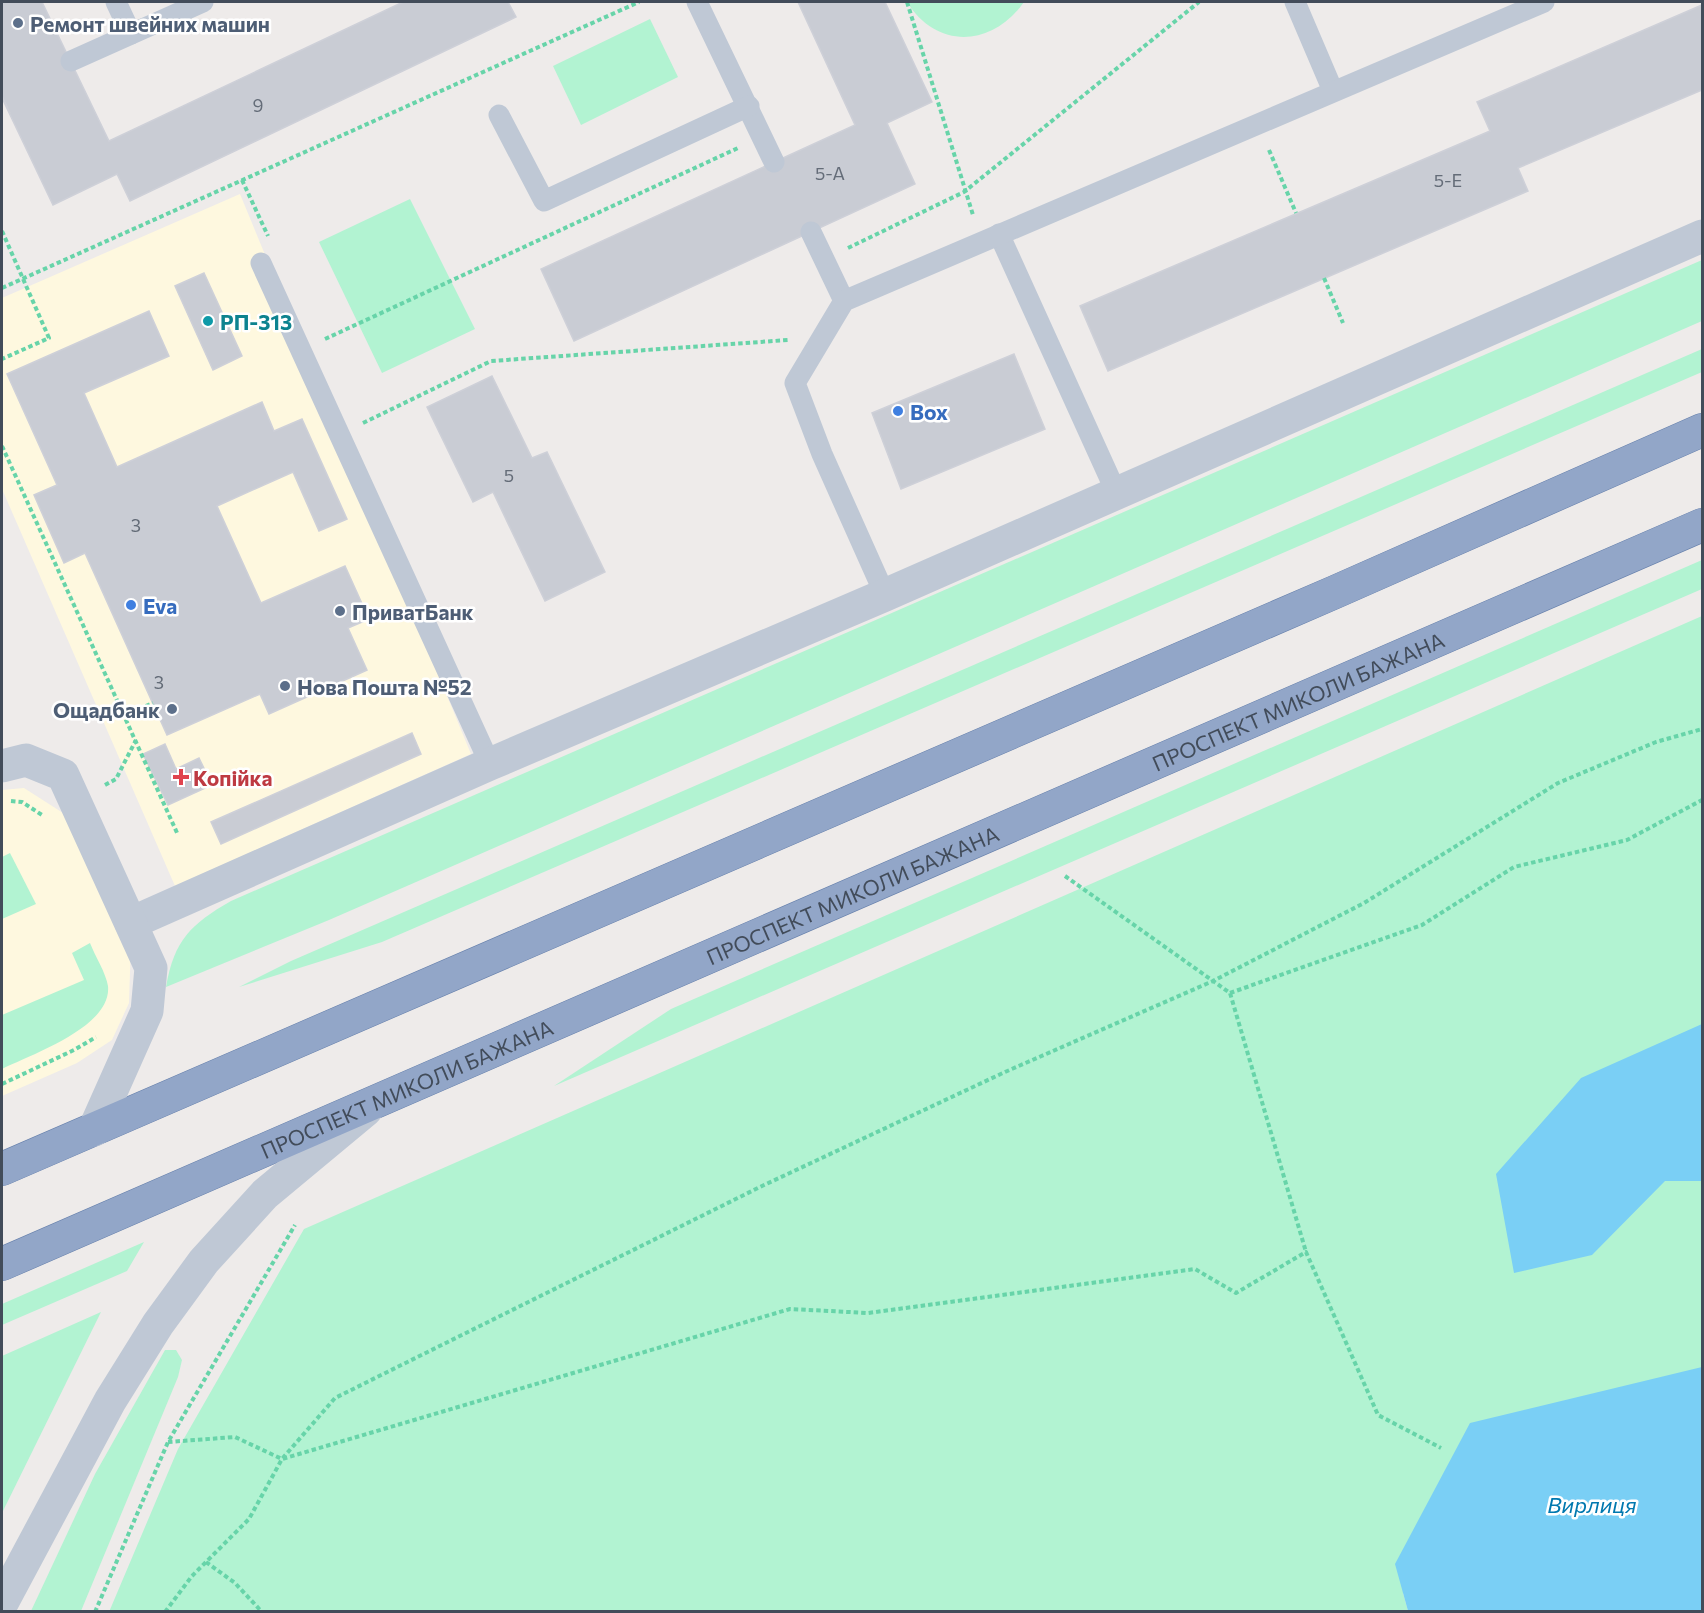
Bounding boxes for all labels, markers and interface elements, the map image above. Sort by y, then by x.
place label: Ремонт швейних машин [30,11,270,36]
marker: Ремонт швейних машин [11,16,25,30]
house number: 9 [253,94,263,116]
house number: 5-А [815,162,845,184]
house number: 5-Е [1434,169,1462,191]
place label: РП-313 [220,309,292,334]
marker: РП-313 [201,314,215,328]
place label: Box [910,399,948,424]
marker: Box [891,404,905,418]
house number: 5 [504,464,514,486]
house number: 3 [131,514,141,536]
place label: Eva [143,593,177,618]
marker: Eva [124,598,138,612]
place label: ПриватБанк [352,599,474,624]
marker: ПриватБанк [333,604,347,618]
street label: ПРОСПЕКТ МИКОЛИ БАЖАНА [1148,626,1448,775]
house number: 3 [154,671,164,693]
place label: Нова Пошта №52 [297,674,472,699]
marker: Нова Пошта №52 [278,679,292,693]
place label: Ощадбанк [53,697,160,722]
marker: Ощадбанк [165,702,179,716]
place label: Копійка [193,765,273,790]
marker: Копійка [174,770,188,784]
street label: ПРОСПЕКТ МИКОЛИ БАЖАНА [702,820,1002,969]
street label: ПРОСПЕКТ МИКОЛИ БАЖАНА [257,1014,556,1163]
water label: Вирлиця [1547,1491,1637,1518]

